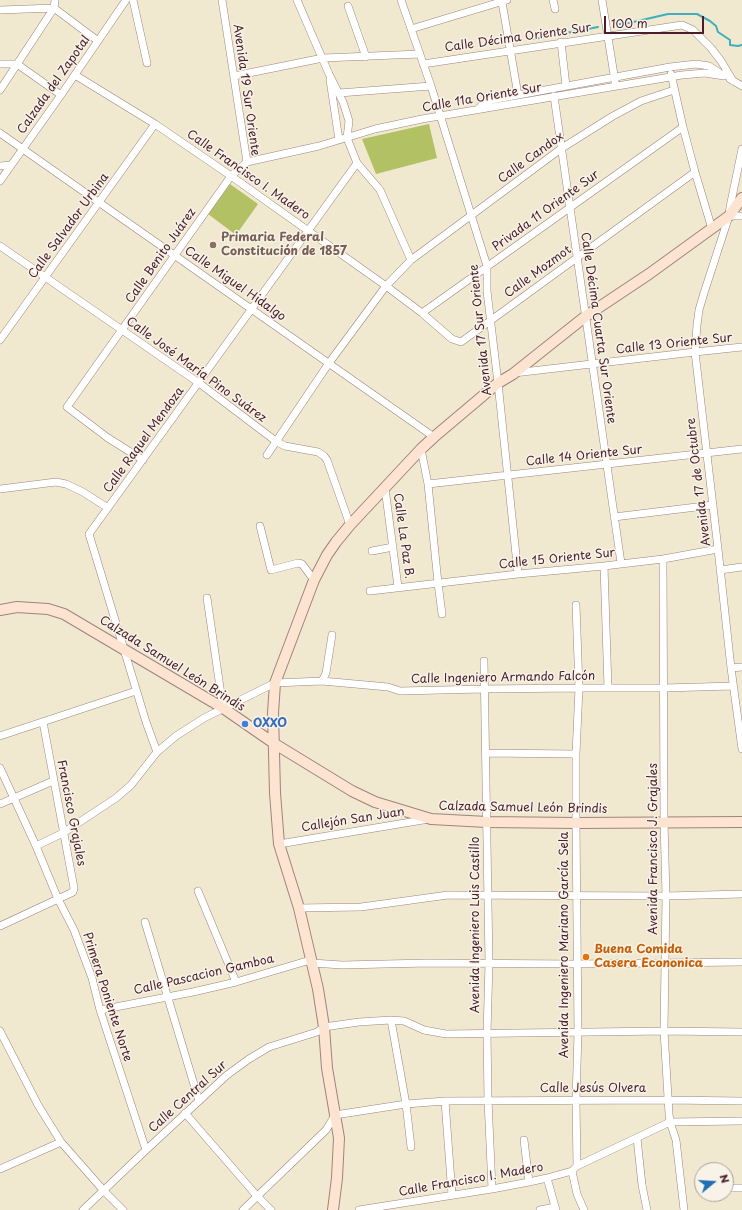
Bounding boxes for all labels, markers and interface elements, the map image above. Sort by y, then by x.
scale bar [606,8,706,34]
text: 100 m [611,14,648,32]
street label: Calle Décima Oriente Sur [444,21,592,55]
street label: Avenida 19 Sur Oriente [230,23,262,157]
street label: Calzada del Zapotal [15,33,93,137]
street label: Calle 11a Oriente Sur [421,80,543,116]
street label: Calle Francisco I. Madero [184,127,312,223]
street label: Calle Candox [495,129,567,187]
street label: Privada 11 Oriente Sur [490,167,602,255]
street label: Calle Salvador Urbina [26,170,112,282]
street label: Calle Benito Juárez [123,206,199,306]
place label: Primaria Federal Constitución de 1857 [221,231,347,259]
street label: Calle Décima Cuarta Sur Oriente [577,231,619,425]
marker: Primaria Federal Constitución de 1857 [208,240,218,250]
street label: Calle Mozmot [502,243,574,301]
street label: Calle Miguel Hidalgo [182,244,288,324]
street label: Avenida 17 Sur Oriente [467,264,495,396]
street label: Calle José María Pino Suárez [123,314,269,426]
street label: Calle 13 Oriente Sur [615,331,733,357]
street label: Calle Raquel Mendoza [101,384,187,496]
street label: Avenida 17 de Octubre [684,417,714,547]
street label: Calle 14 Oriente Sur [525,443,643,469]
street label: Calle La Paz B. [390,492,416,580]
street label: Calle 15 Oriente Sur [498,546,616,572]
street label: Calzada Samuel León Brindis [97,613,247,715]
street label: Calle Ingeniero Armando Falcón [411,669,595,687]
place label: OXXO [253,717,287,731]
marker: OXXO [240,719,250,729]
street label: Francisco Grajales [54,759,88,867]
street label: Avenida Francisco J. Grajales [647,763,661,935]
street label: Calzada Samuel León Brindis [439,799,607,817]
street label: Callejón San Juan [300,805,406,835]
street label: Avenida Ingeniero Mariano García Sela [558,832,572,1058]
street label: Avenida Ingeniero Luis Castillo [469,837,483,1013]
street label: Primera Poniente Norte [79,930,135,1064]
place label: Buena Comida Casera Econonica [594,943,703,971]
street label: Calle Pascacion Gamboa [133,952,275,998]
marker: Buena Comida Casera Econonica [581,952,591,962]
street label: Calle Central Sur [146,1058,230,1136]
street label: Calle Jesús Olvera [540,1082,646,1096]
street label: Calle Francisco I. Madero [398,1160,544,1200]
north arrow [694,1162,734,1202]
text: N [716,1172,734,1185]

